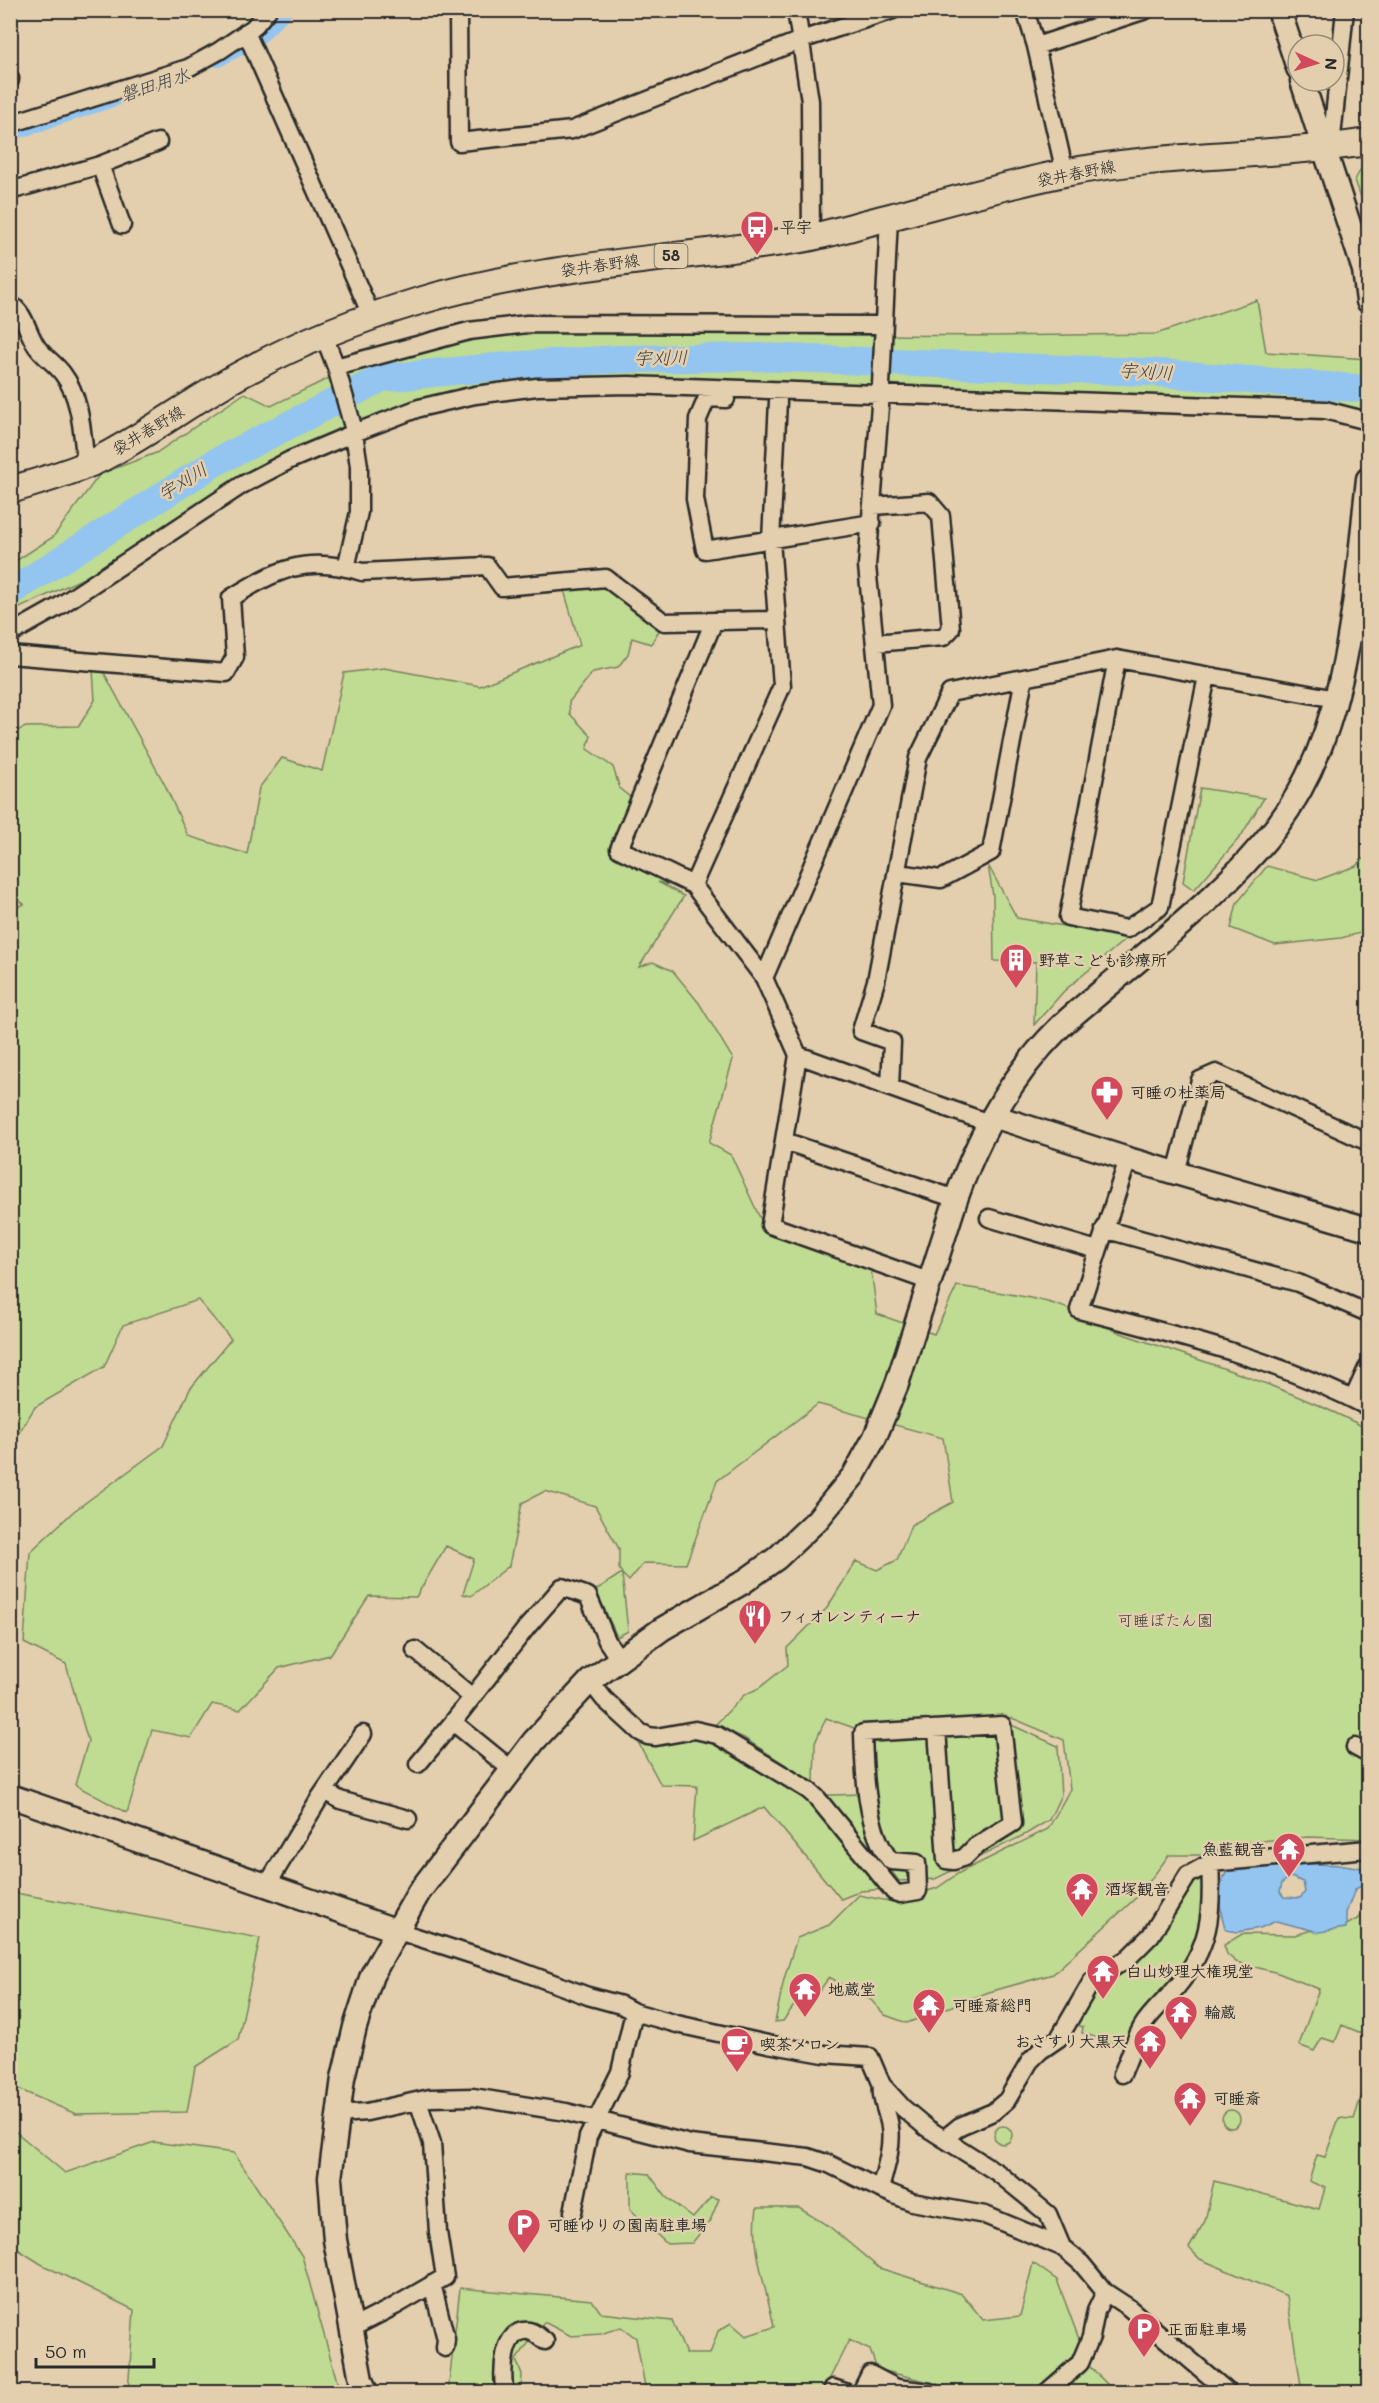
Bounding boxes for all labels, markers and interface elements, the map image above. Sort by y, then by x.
north arrow [1286,33,1346,93]
text: N [1321,57,1342,71]
water label: 磐田用水 [117,62,193,107]
street label: 袋井春野線 [1035,155,1117,190]
bus stop icon: 平宇 [739,209,775,256]
place label: 平宇 [780,216,812,237]
road number: 58 [654,244,688,268]
street label: 袋井春野線 [559,249,641,280]
water label: 宇刈川 [634,345,688,369]
water label: 宇刈川 [1118,358,1174,384]
street label: 袋井春野線 [108,400,187,459]
water label: 宇刈川 [153,457,212,506]
building icon: 野草こども診療所 [998,942,1034,989]
place label: 野草こども診療所 [1039,949,1167,970]
pharmacy icon: 可睡の杜薬局 [1089,1074,1125,1121]
place label: 可睡の杜薬局 [1130,1081,1226,1102]
restaurant icon: フィオレンティーナ [737,1598,773,1645]
place label: フィオレンティーナ [778,1605,921,1626]
park label: 可睡ぼたん園 [1117,1609,1213,1630]
temple icon: 魚藍観音 [1271,1831,1307,1878]
place label: 魚藍観音 [1202,1838,1266,1859]
temple icon: 酒塚観音 [1064,1871,1100,1918]
place label: 酒塚観音 [1105,1878,1169,1899]
temple icon: 白山妙理大権現堂 [1085,1953,1121,2000]
place label: 白山妙理大権現堂 [1126,1960,1254,1981]
temple icon: 地蔵堂 [787,1971,823,2018]
place label: 地蔵堂 [828,1978,876,1999]
temple icon: 可睡斎総門 [911,1987,947,2034]
place label: 可睡斎総門 [952,1994,1032,2015]
temple icon: 輪蔵 [1163,1994,1199,2041]
place label: 輪蔵 [1204,2001,1236,2022]
temple icon: おさすり大黒天 [1132,2023,1168,2070]
cafe icon: 喫茶メロン [719,2026,755,2073]
place label: おさすり大黒天 [1015,2030,1127,2051]
place label: 喫茶メロン [760,2033,840,2054]
temple icon: 可睡斎 [1172,2080,1208,2127]
place label: 可睡斎 [1213,2087,1261,2108]
parking icon: 可睡ゆりの園南駐車場 [506,2207,542,2254]
place label: 可睡ゆりの園南駐車場 [547,2214,707,2235]
parking icon: 正面駐車場 [1126,2311,1162,2358]
place label: 正面駐車場 [1167,2318,1247,2339]
scale bar [36,2331,154,2369]
text: 50 m [45,2339,87,2363]

